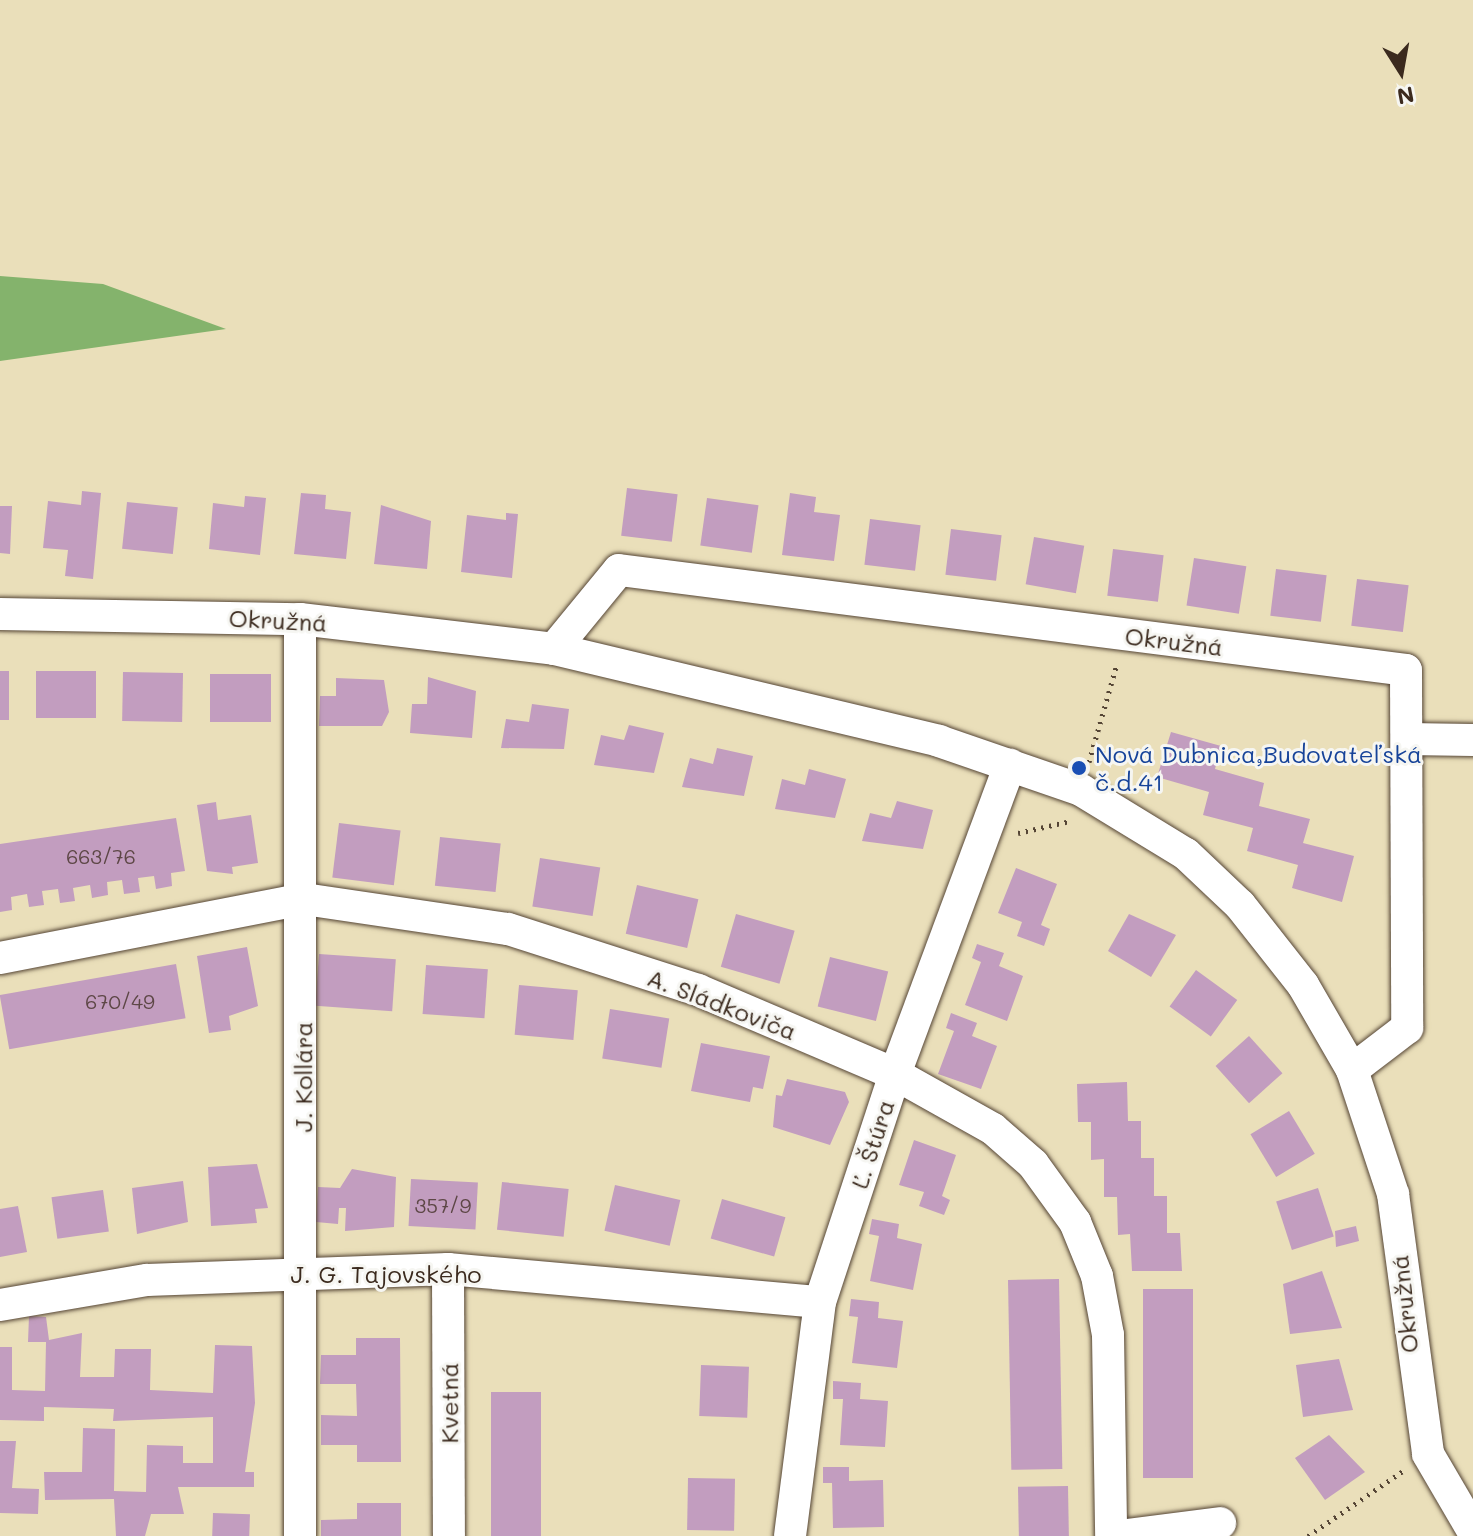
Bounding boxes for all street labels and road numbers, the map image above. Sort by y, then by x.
street label: Okružná [228,603,328,637]
street label: Okružná [1123,621,1225,661]
street label: A. Sládkoviča [643,962,801,1046]
street label: J. Kollára [289,1022,317,1132]
street label: Ľ. Štúra [844,1096,900,1192]
street label: Okružná [1385,1254,1423,1354]
street label: J. G. Tajovského [291,1260,481,1288]
street label: Kvetná [435,1363,463,1443]

